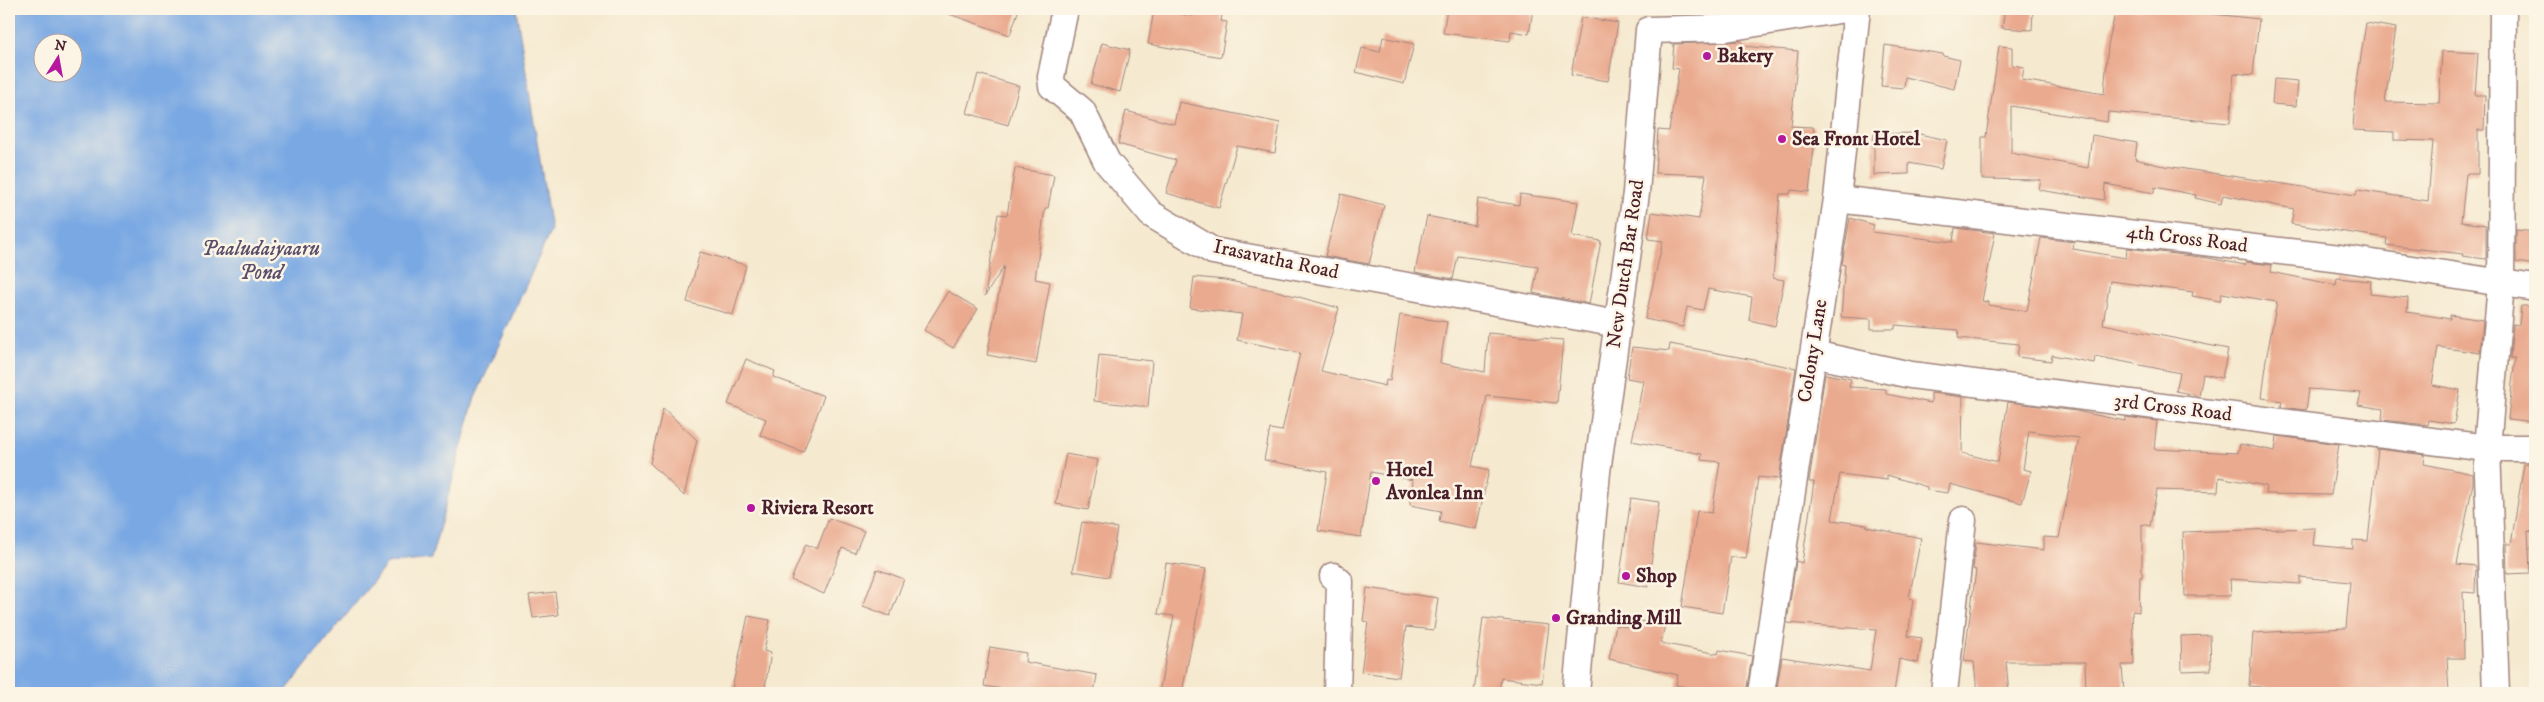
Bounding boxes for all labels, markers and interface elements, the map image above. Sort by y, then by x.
north arrow [32,32,82,82]
text: N [53,36,68,56]
place label: Bakery [1717,44,1774,69]
marker: Bakery [1701,50,1713,62]
place label: Sea Front Hotel [1792,127,1921,152]
marker: Sea Front Hotel [1776,133,1788,145]
street label: New Dutch Bar Road [1602,178,1650,350]
street label: 4th Cross Road [2125,219,2249,259]
street label: Irasavatha Road [1211,234,1341,286]
water label: Paaludaiyaaru Pond [202,236,320,286]
street label: Colony Lane [1792,298,1834,404]
street label: 3rd Cross Road [2113,388,2233,428]
place label: Hotel Avonlea Inn [1385,458,1484,506]
marker: Hotel Avonlea Inn [1370,475,1382,487]
place label: Riviera Resort [761,496,874,521]
marker: Riviera Resort [745,502,757,514]
place label: Shop [1636,564,1677,589]
marker: Shop [1620,570,1632,582]
place label: Granding Mill [1566,606,1682,631]
marker: Granding Mill [1550,612,1562,624]

